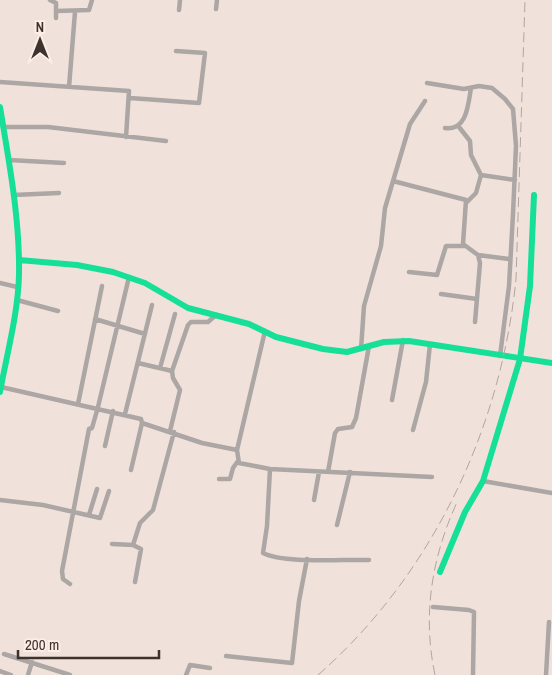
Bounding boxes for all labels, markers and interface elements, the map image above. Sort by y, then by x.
north arrow [15,15,65,65]
text: N [36,18,44,36]
scale bar [18,628,159,660]
text: 200 m [25,634,59,655]

